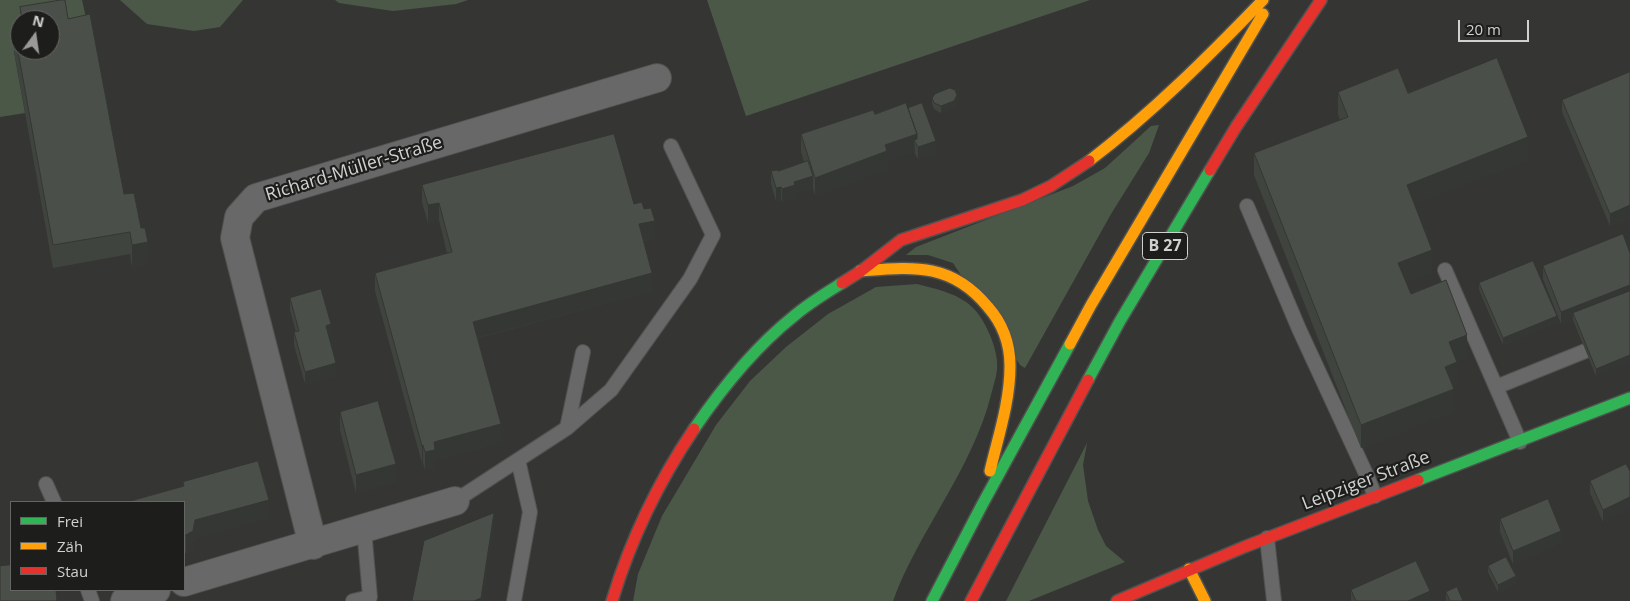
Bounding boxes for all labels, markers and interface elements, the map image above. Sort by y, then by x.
north arrow [10,10,60,60]
text: N [31,10,46,32]
scale bar [1460,10,1531,42]
text: 20 m [1466,19,1501,39]
street label: Richard-Müller-Straße [263,132,445,206]
road number: B 27 [1142,232,1188,260]
street label: Leipziger Straße [1299,447,1433,515]
legend [10,501,185,591]
text: Frei [57,511,83,531]
text: Zäh [57,536,83,556]
text: Stau [57,561,88,581]

